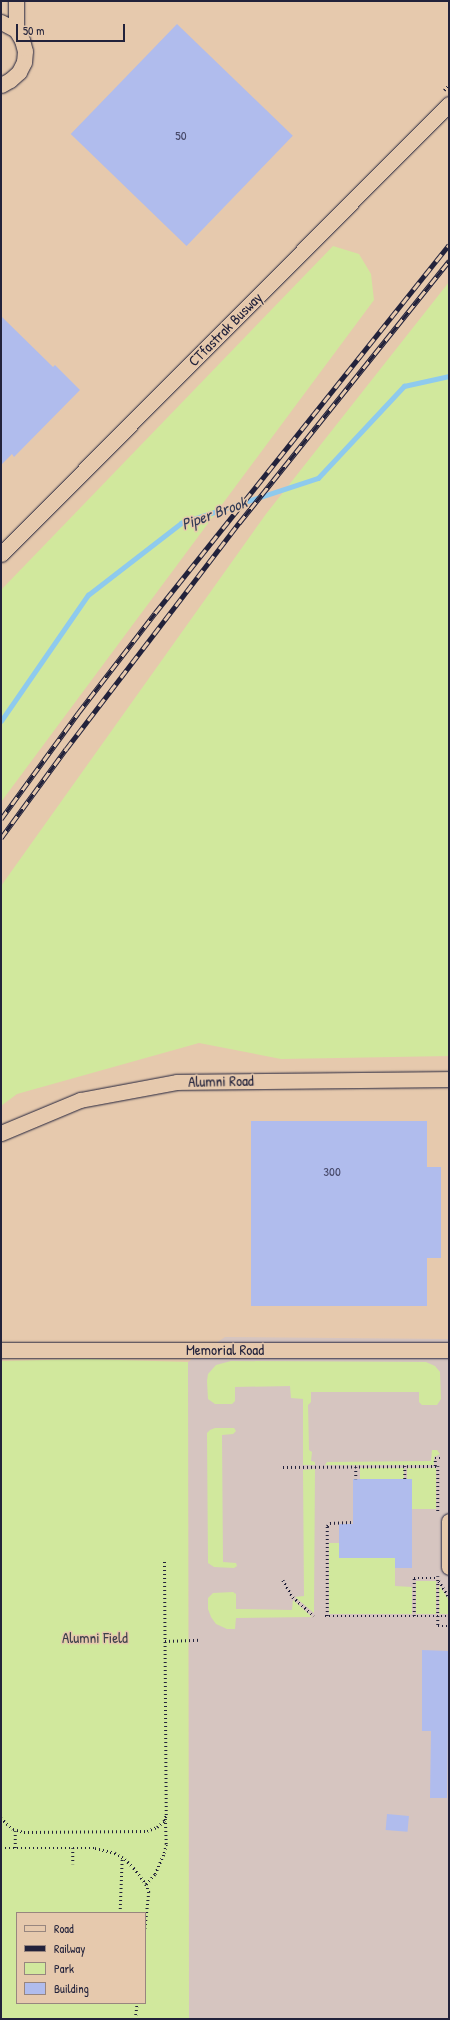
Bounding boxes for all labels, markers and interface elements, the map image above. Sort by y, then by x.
scale bar [18,16,127,42]
text: 50 m [23,22,44,39]
house number: 50 [175,127,187,143]
street label: CTfastrak Busway [184,288,266,370]
water label: Piper Brook [179,492,249,534]
street label: Alumni Road [188,1071,254,1091]
house number: 300 [323,1163,341,1179]
street label: Memorial Road [186,1341,264,1359]
park label: Alumni Field [62,1629,128,1647]
legend [16,1912,146,2004]
text: Road [54,1920,74,1937]
text: Railway [54,1940,85,1957]
text: Park [54,1960,74,1977]
text: Building [54,1980,89,1997]

